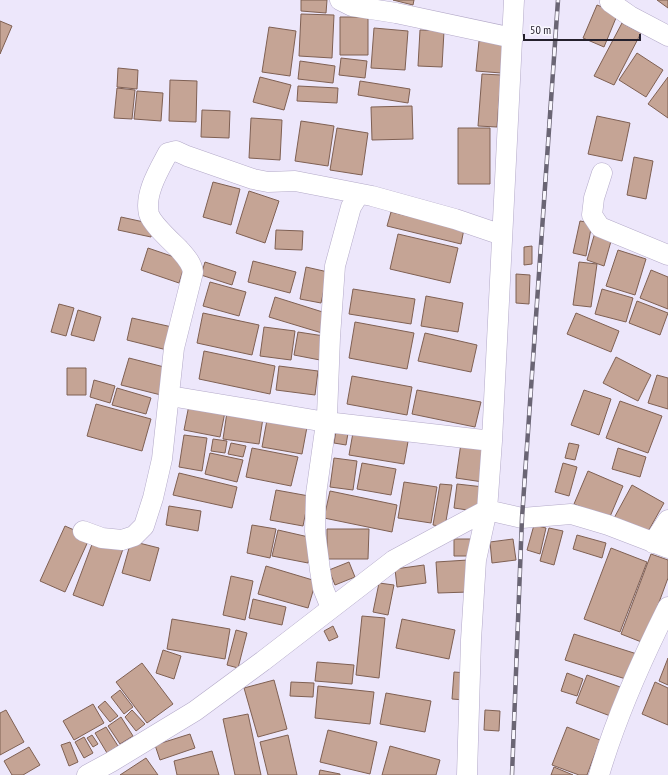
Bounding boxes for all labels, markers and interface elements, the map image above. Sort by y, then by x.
scale bar [524,16,640,42]
text: 50 m [530,22,551,37]

